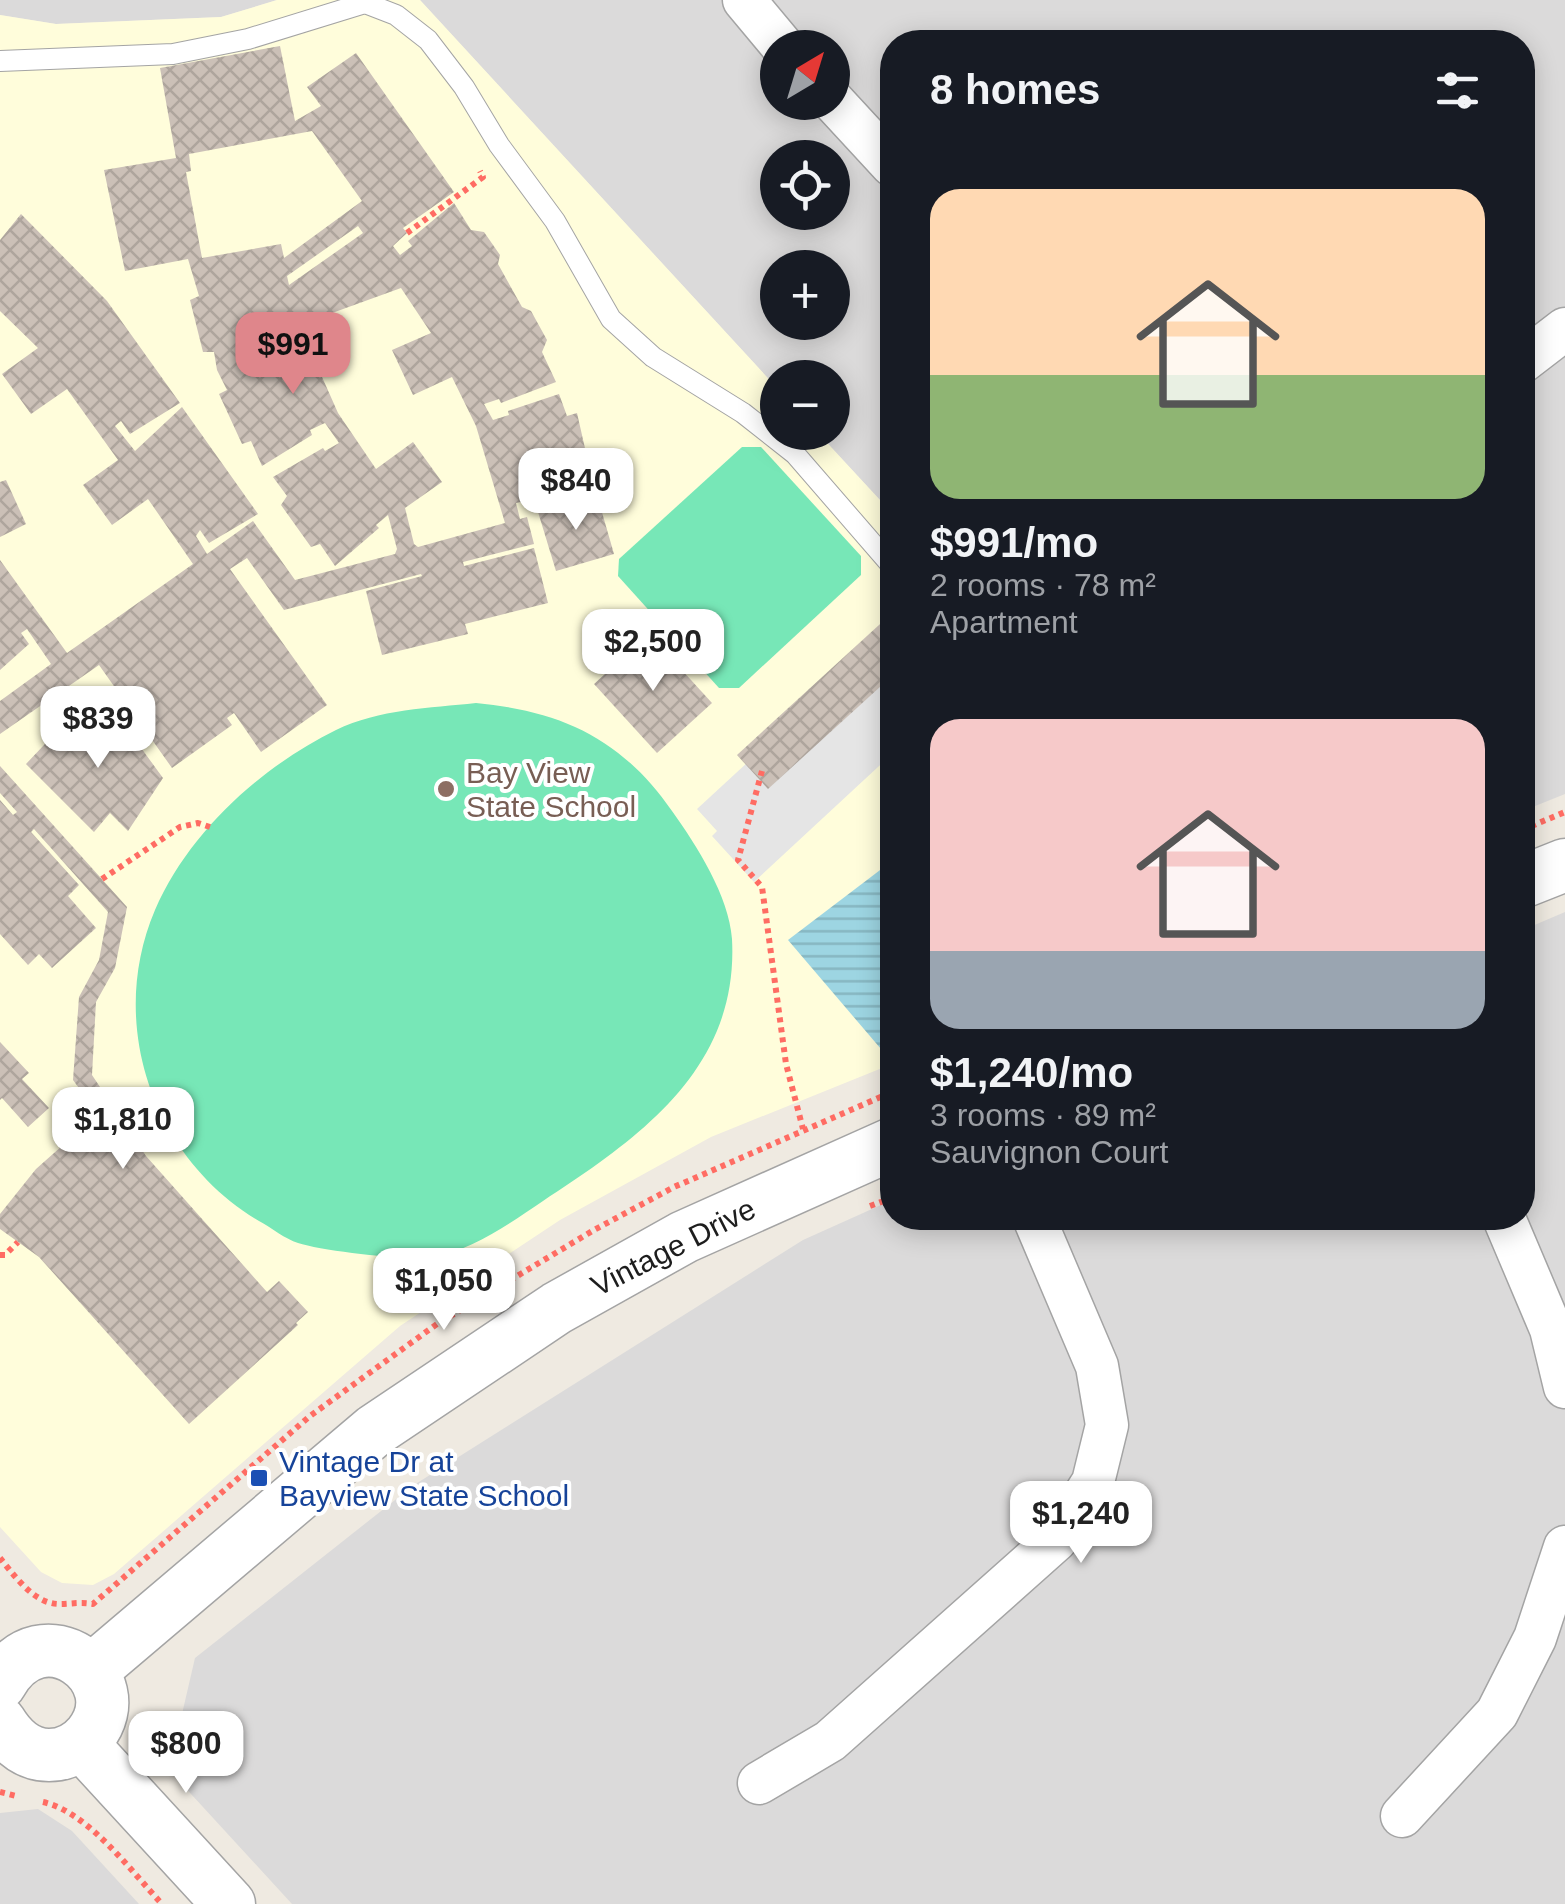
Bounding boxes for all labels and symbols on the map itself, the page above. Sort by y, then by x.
north arrow [760,30,850,120]
pin: $991 [234,312,352,397]
pin: $840 [517,448,635,533]
pin: $2,500 [572,609,734,694]
pin: $839 [39,686,157,771]
place label: Bay View State School [466,756,636,823]
marker: Bay View State School [435,778,457,800]
pin: $1,810 [42,1087,204,1172]
street label: Vintage Drive [586,1192,760,1302]
pin: $1,050 [363,1248,525,1333]
place label: Vintage Dr at Bayview State School [279,1445,569,1512]
marker: Vintage Dr at Bayview State School [248,1467,270,1489]
pin: $1,240 [1000,1481,1162,1566]
pin: $800 [127,1711,245,1796]

